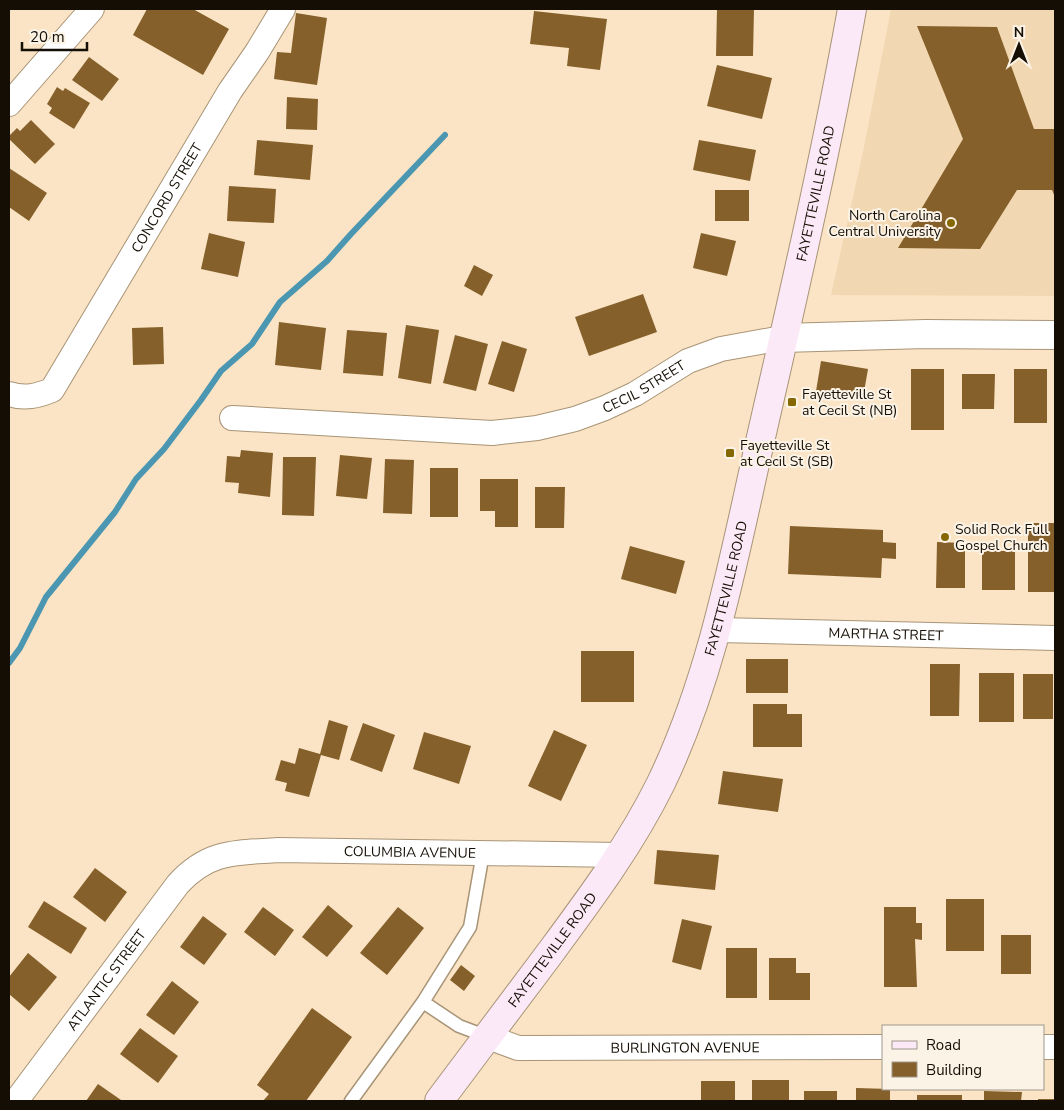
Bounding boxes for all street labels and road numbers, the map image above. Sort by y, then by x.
street label: FAYETTEVILLE ROAD [792,124,840,263]
street label: CONCORD STREET [127,139,207,256]
street label: CECIL STREET [599,356,690,418]
street label: FAYETTEVILLE ROAD [700,519,752,658]
street label: MARTHA STREET [828,624,944,645]
street label: COLUMBIA AVENUE [344,842,476,863]
street label: FAYETTEVILLE ROAD [504,889,601,1011]
street label: ATLANTIC STREET [63,926,151,1035]
street label: BURLINGTON AVENUE [610,1038,760,1058]

